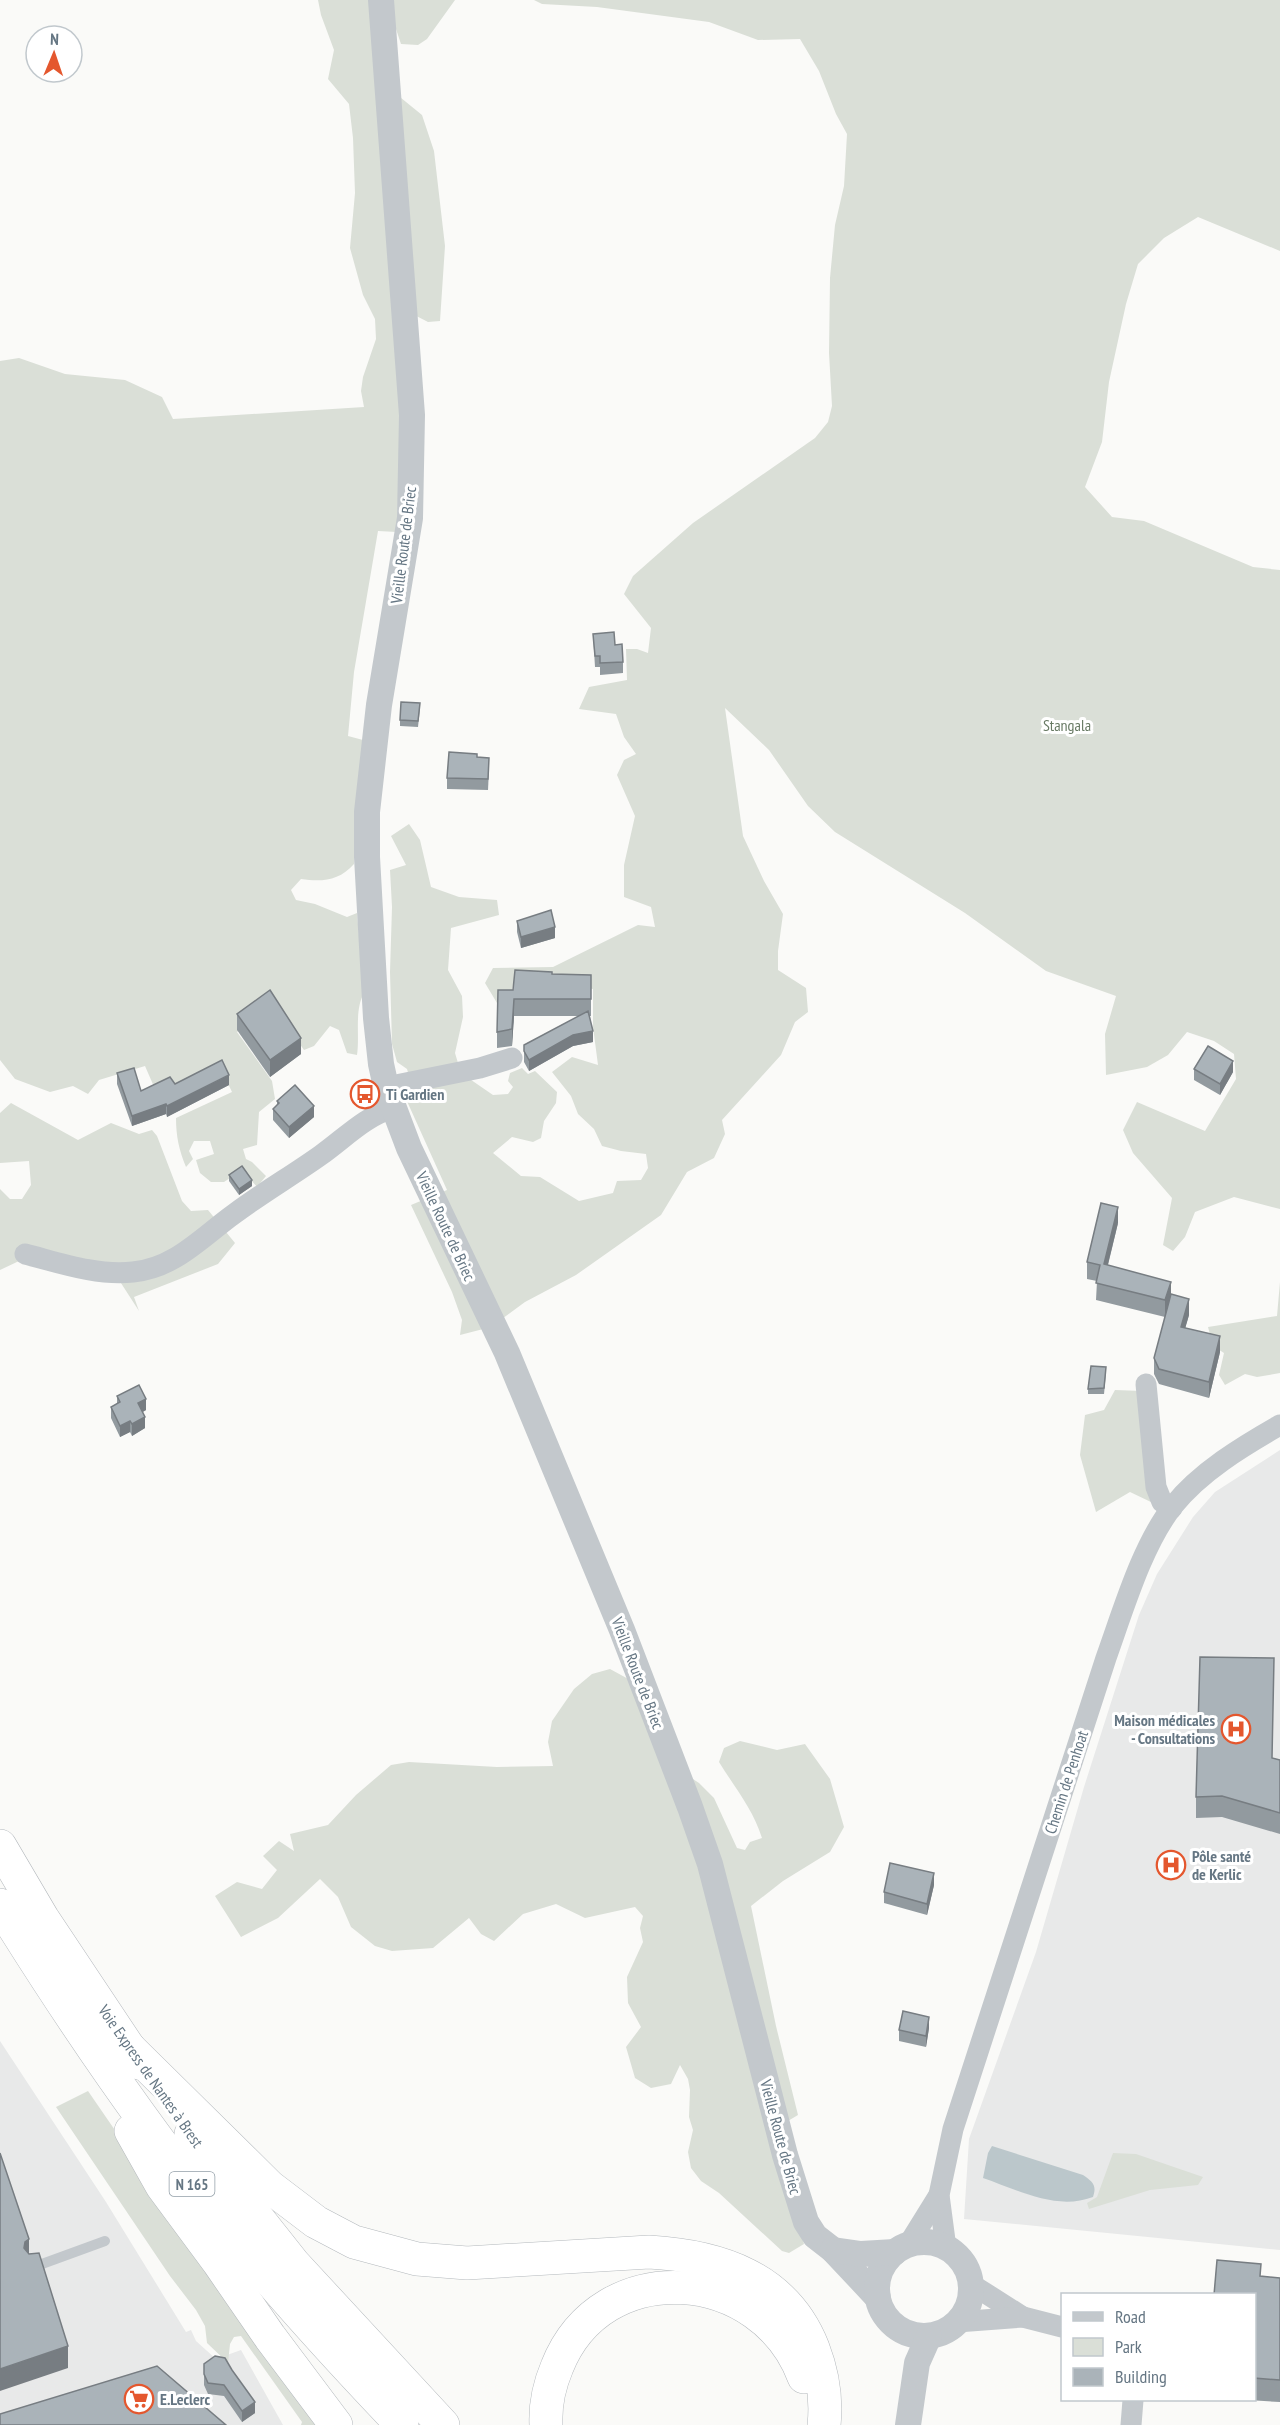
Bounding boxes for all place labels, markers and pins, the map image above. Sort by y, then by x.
bus stop icon: Ti Gardien [349,1078,381,1110]
place label: Ti Gardien [386,1084,444,1104]
place label: Maison médicales - Consultations [1114,1710,1215,1748]
hospital icon: Maison médicales - Consultations [1220,1713,1252,1745]
place label: Pôle santé de Kerlic [1192,1846,1251,1884]
hospital icon: Pôle santé de Kerlic [1155,1849,1187,1881]
supermarket icon: E.Leclerc [123,2383,155,2415]
place label: E.Leclerc [160,2389,211,2409]

